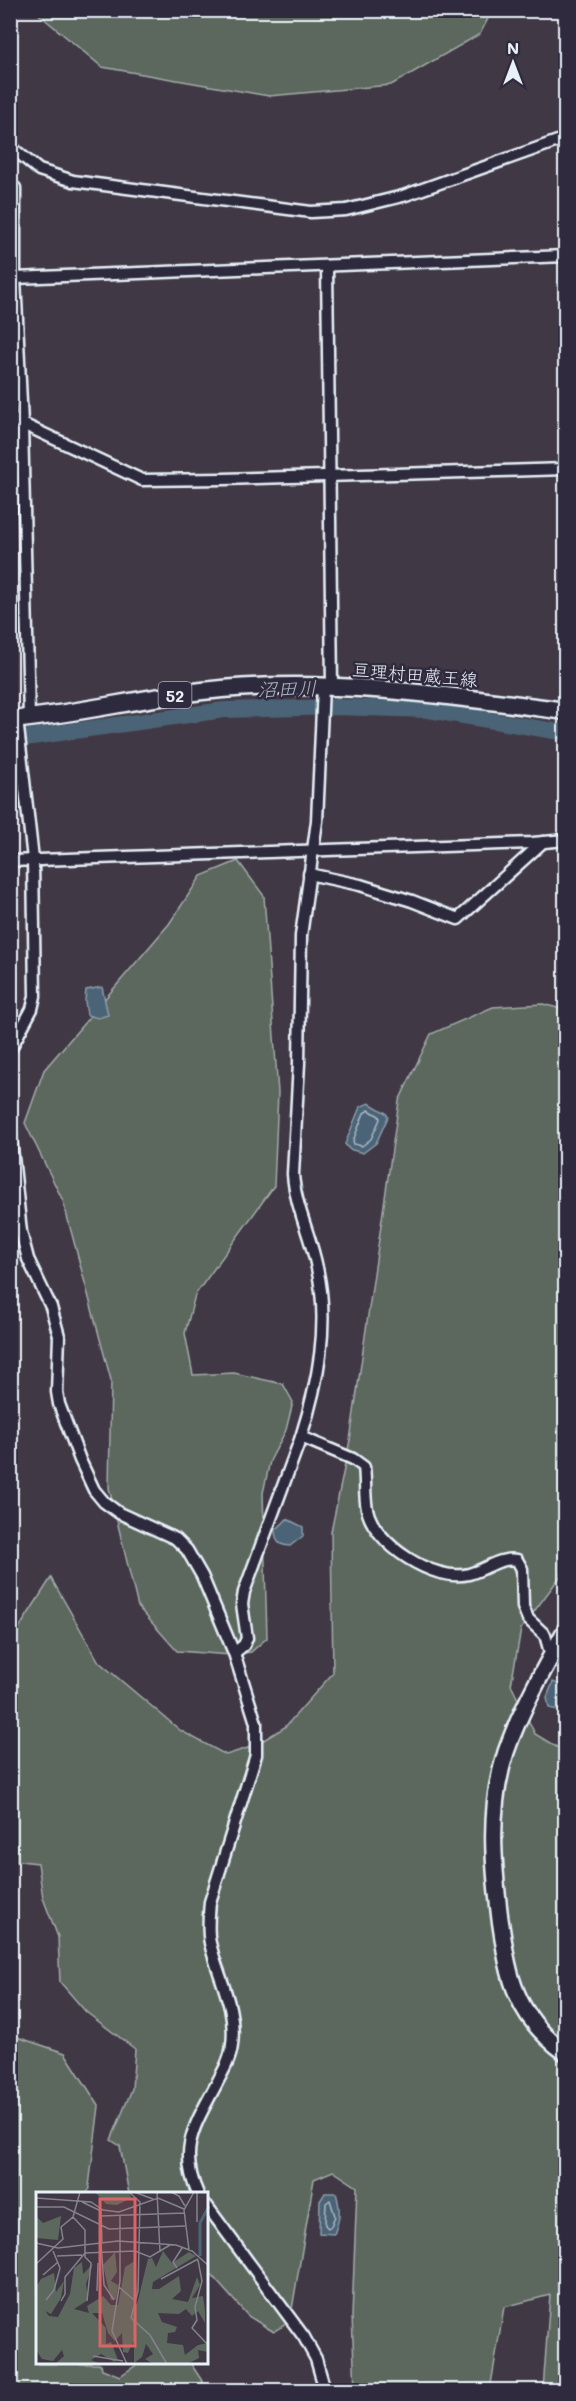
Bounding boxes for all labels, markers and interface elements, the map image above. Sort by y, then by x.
north arrow [483,33,543,93]
text: N [507,37,519,58]
street label: 亘理村田蔵王線 [351,657,479,691]
water label: 沼田川 [257,674,317,702]
road number: 52 [158,682,192,708]
inset map [36,2192,208,2365]

